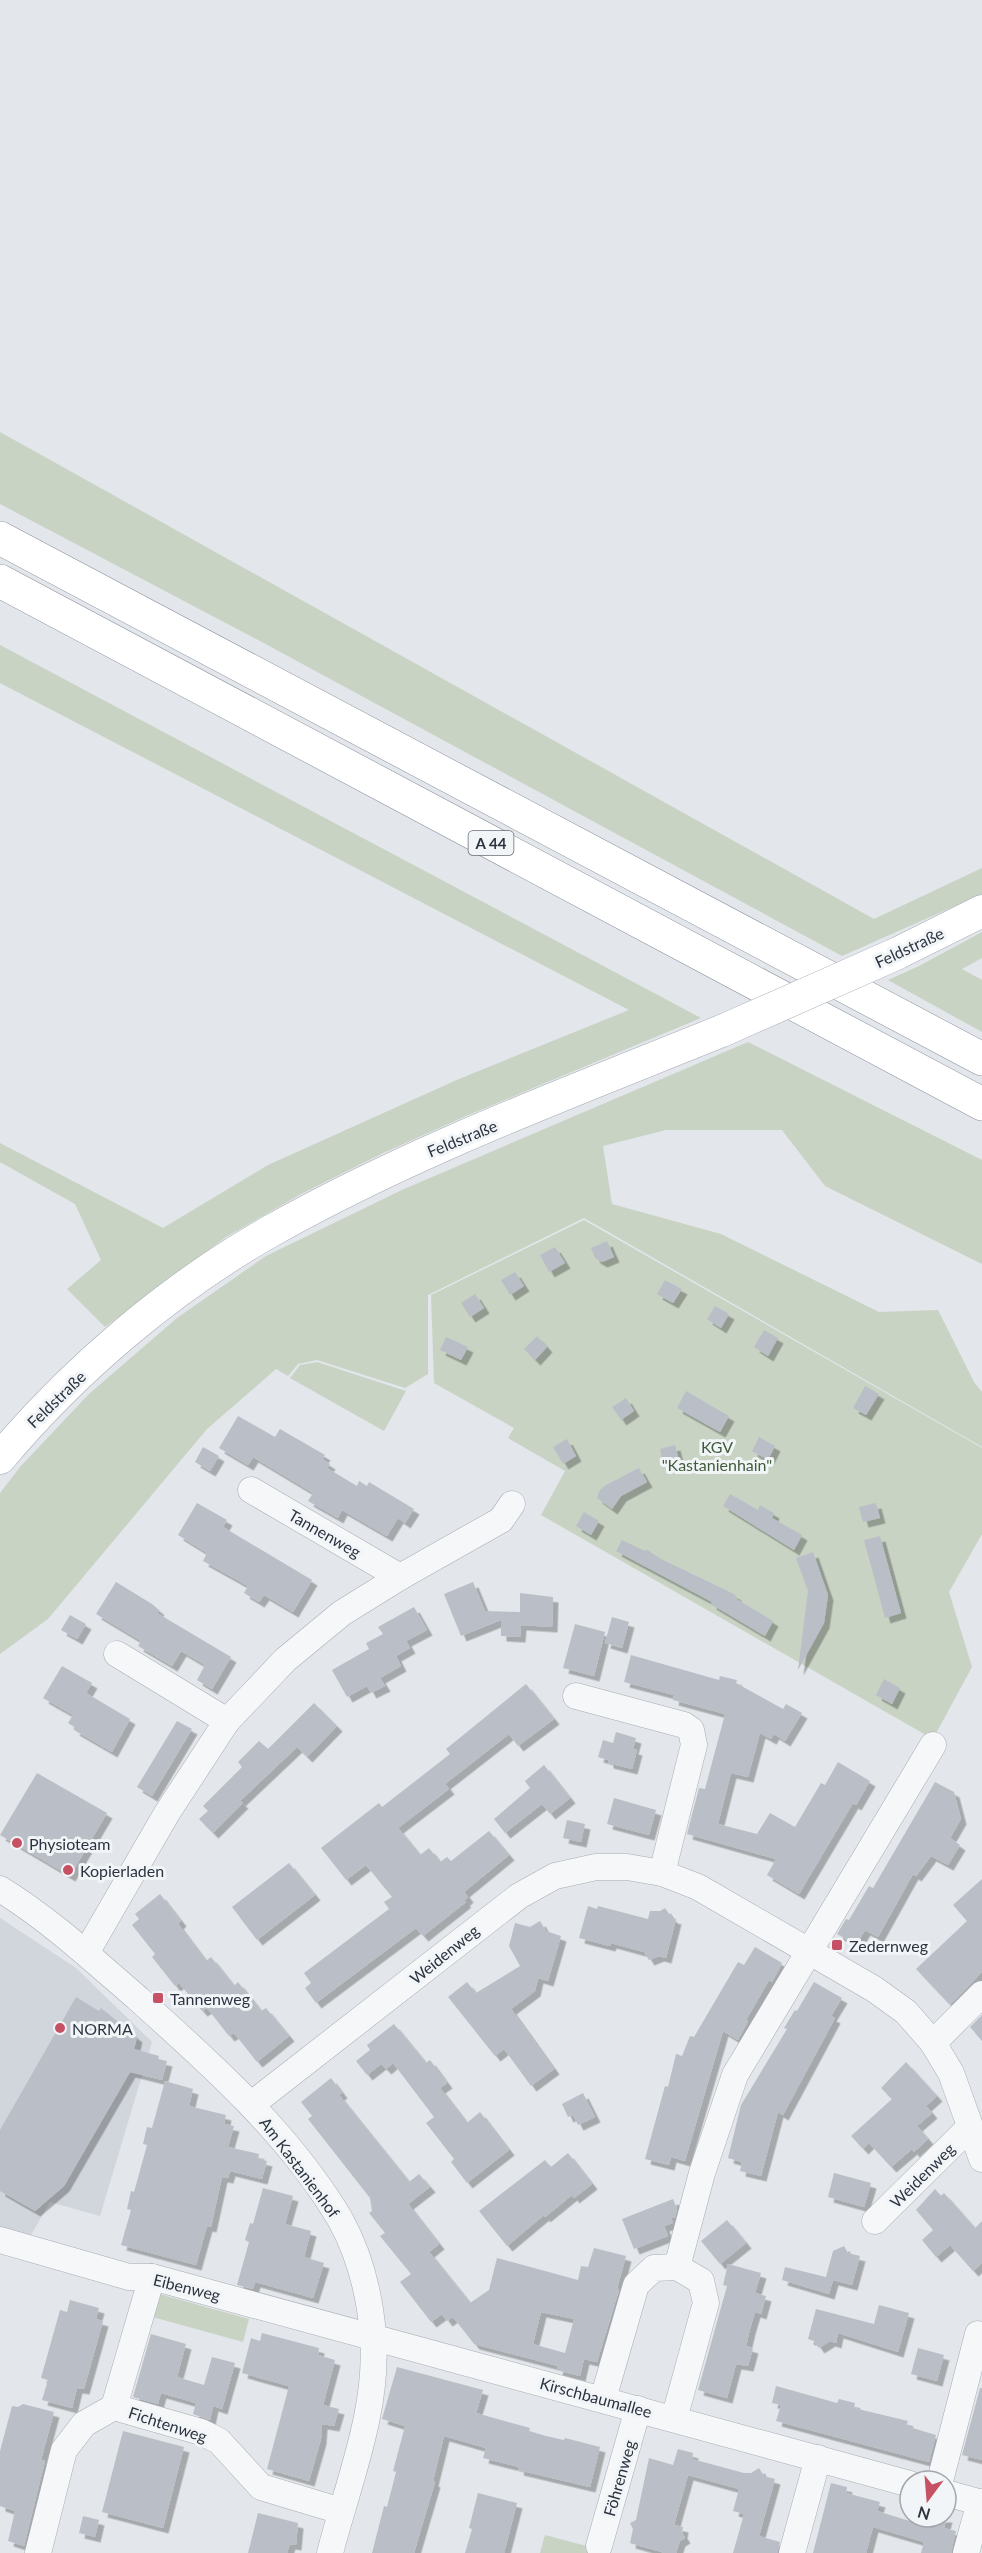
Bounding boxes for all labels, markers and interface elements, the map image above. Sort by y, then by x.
road number: A 44 [468,831,514,855]
street label: Feldstraße [872,923,946,971]
street label: Feldstraße [424,1115,500,1161]
street label: Feldstraße [23,1367,89,1431]
park label: KGV "Kastanienhain" [662,1437,772,1474]
street label: Tannenweg [286,1505,364,1561]
place label: Physioteam [29,1834,110,1853]
marker: Physioteam [10,1836,24,1850]
place label: Kopierladen [80,1861,164,1880]
marker: Kopierladen [61,1863,75,1877]
street label: Weidenweg [406,1920,482,1988]
place label: Zedernweg [849,1936,928,1955]
marker: Zedernweg [830,1938,844,1952]
place label: Tannenweg [170,1989,250,2008]
marker: Tannenweg [151,1991,165,2005]
place label: NORMA [72,2019,133,2038]
marker: NORMA [53,2021,67,2035]
street label: Am Kastanienhof [256,2113,344,2221]
street label: Weidenweg [886,2139,958,2211]
street label: Eibenweg [151,2269,223,2305]
street label: Kirschbaumallee [538,2373,654,2421]
street label: Fichtenweg [126,2402,210,2446]
street label: Föhrenweg [599,2438,639,2518]
north arrow [898,2469,958,2529]
text: N [915,2503,932,2525]

